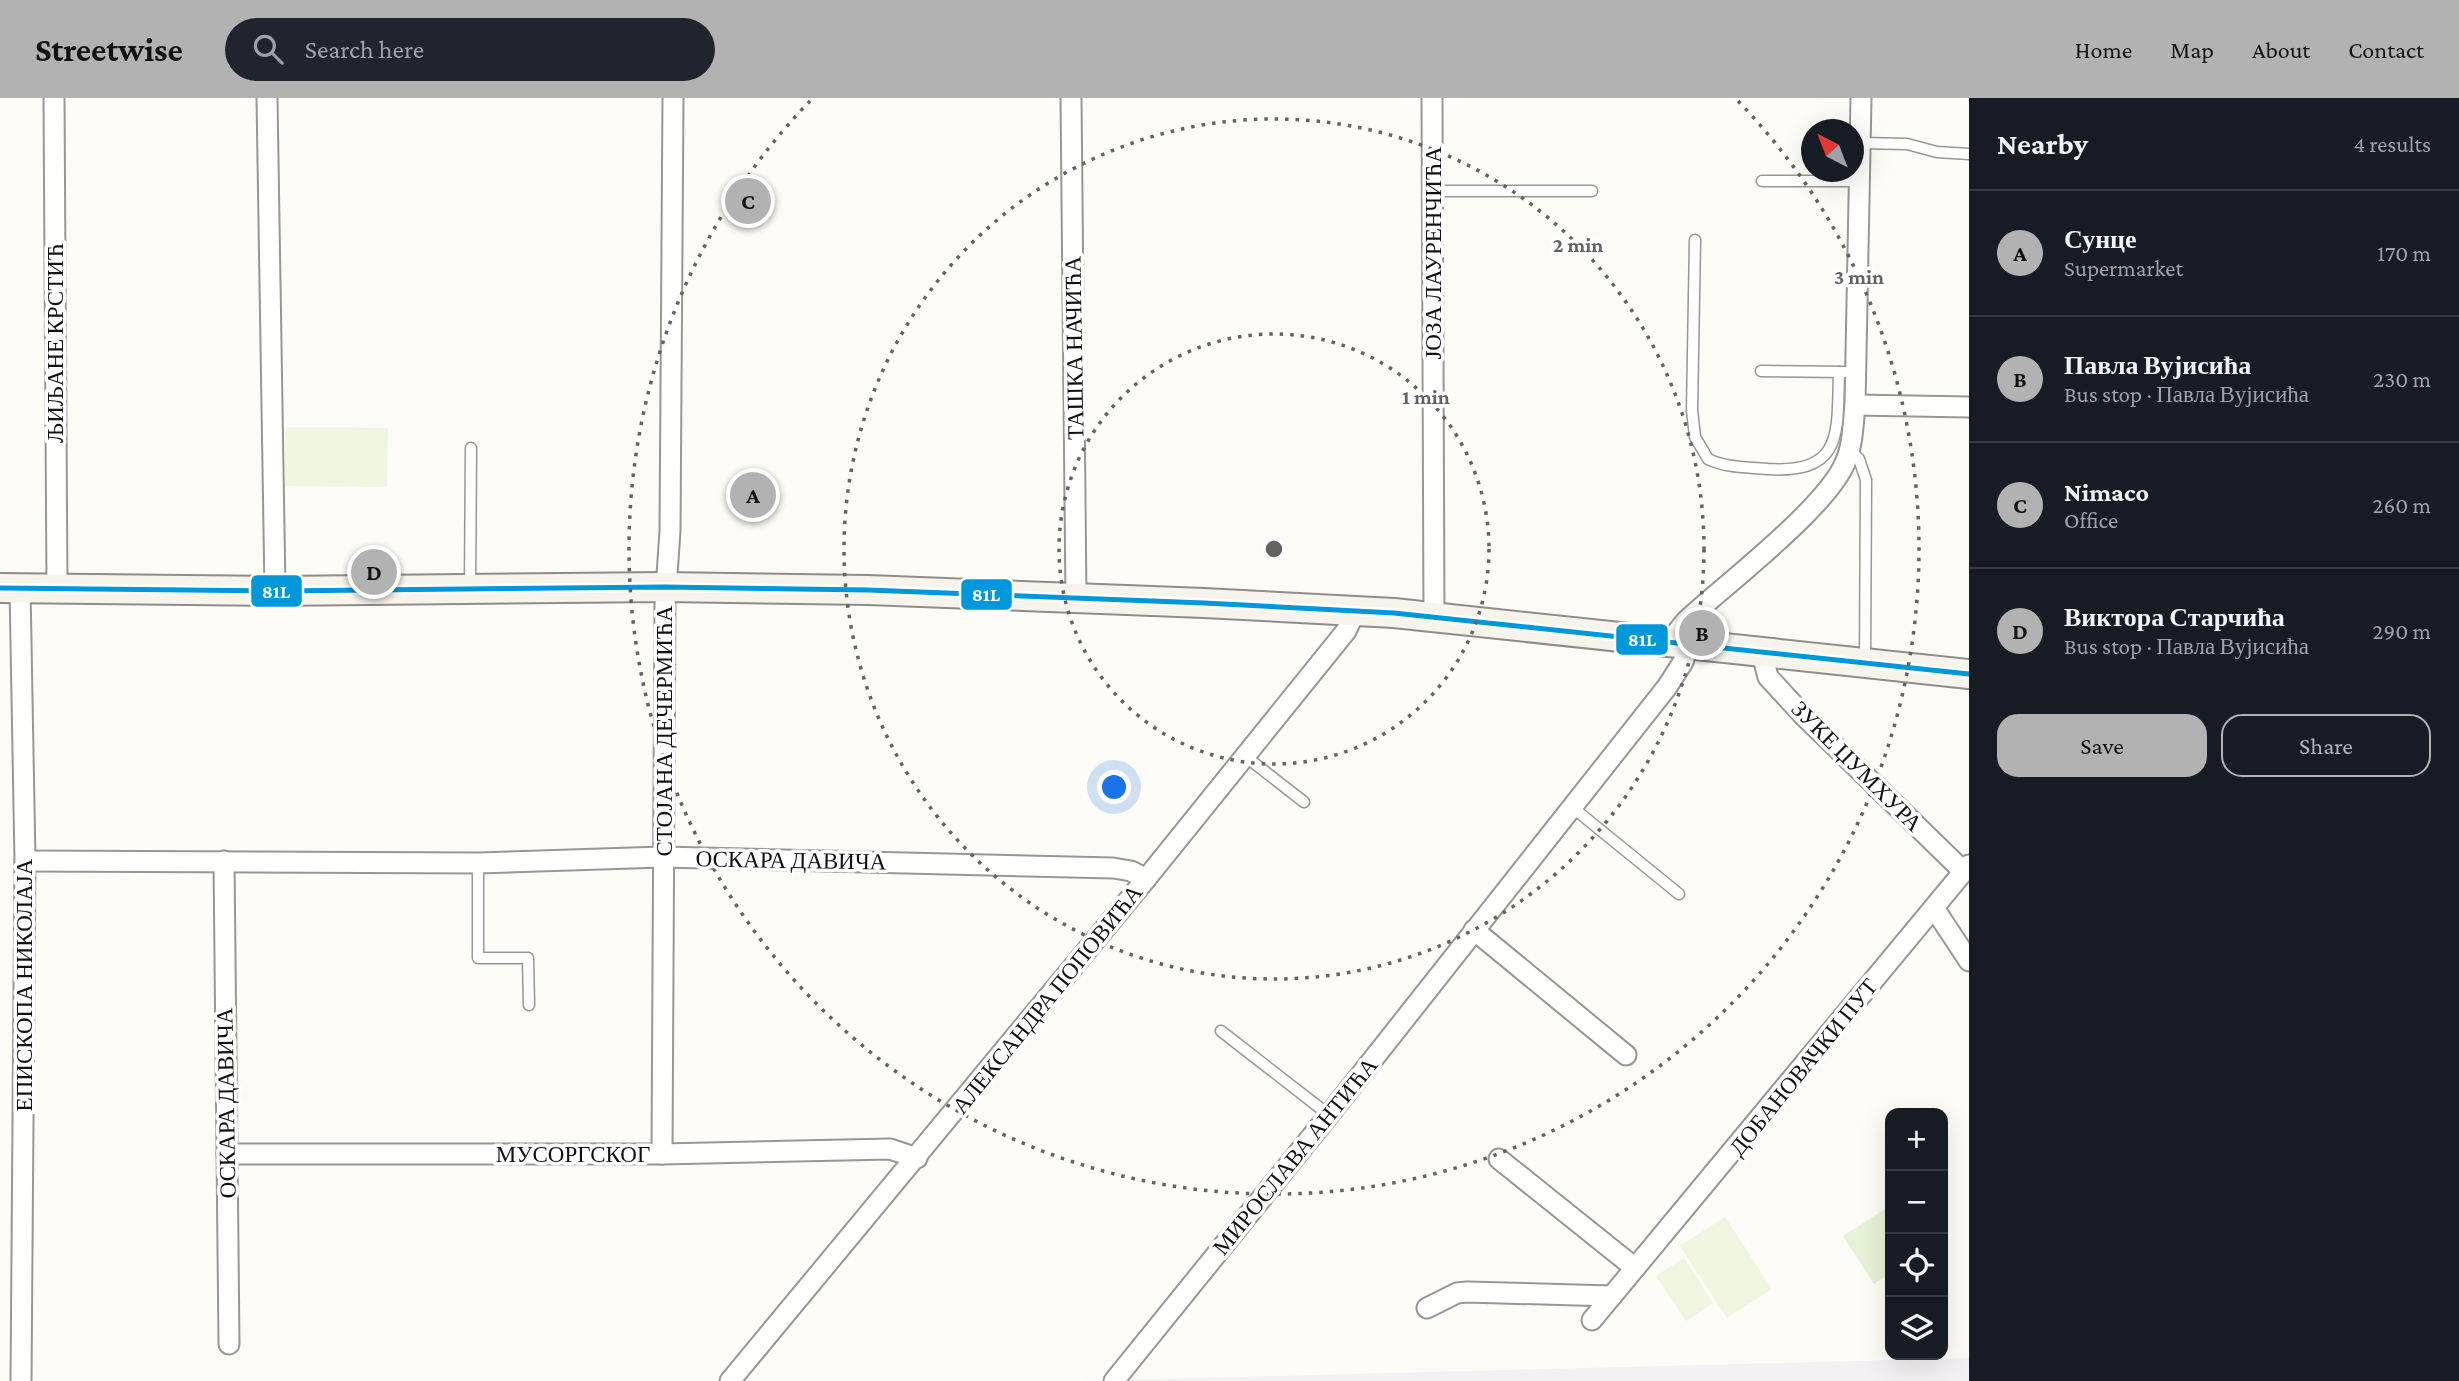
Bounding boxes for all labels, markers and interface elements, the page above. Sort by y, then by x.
search box [225,18,715,81]
icon: search [249,30,287,68]
text: Streetwise [35,31,183,68]
text: Search here [305,35,424,64]
text: Home [2075,36,2132,63]
text: Map [2170,36,2214,63]
text: About [2252,36,2310,63]
text: Contact [2348,36,2424,63]
north arrow [1801,119,1864,182]
text: Nearby [1997,127,2088,160]
text: 4 results [2353,131,2431,157]
street label: ЈОЗА ЛАУРЕНЧИЋА [1420,146,1446,360]
pin: C [725,175,771,227]
text: Сунце [2064,225,2137,254]
text: 2 min [1553,233,1603,257]
text: A [2013,240,2027,266]
text: 170 m [2377,240,2431,266]
street label: ЉИЉАНЕ КРСТИЋ [42,243,68,443]
street label: ТАШКА НАЧИЋА [1059,255,1089,440]
text: Supermarket [2064,255,2183,281]
text: 3 min [1834,265,1884,289]
text: Павла Вујисића [2064,351,2251,380]
text: B [2013,366,2027,392]
text: 230 m [2373,366,2431,392]
text: Bus stop · Павла Вујисића [2064,381,2309,407]
text: 1 min [1402,385,1450,409]
pin: A [730,469,776,521]
text: Nimaco [2064,478,2149,507]
text: C [2013,492,2027,518]
text: 260 m [2373,492,2431,518]
text: Office [2064,507,2118,533]
centre of rings [1262,537,1286,561]
pin: D [351,546,397,598]
line badge: 81L [250,574,303,608]
line badge: 81L [960,578,1013,611]
text: 81L [262,581,291,602]
text: 81L [972,584,1001,605]
text: Виктора Старчића [2064,603,2285,632]
street label: СТОЈАНА ДЕЧЕРМИЋА [651,605,677,857]
pin: B [1679,607,1725,659]
text: D [2012,618,2028,644]
text: 290 m [2373,618,2431,644]
line badge: 81L [1615,623,1669,656]
text: 81L [1628,629,1657,650]
text: Bus stop · Павла Вујисића [2064,633,2309,659]
street label: ЗУКЕ ЏУМХУРА [1786,695,1928,837]
button: Save [1997,714,2207,777]
button: Share [2221,714,2431,777]
your location [1097,770,1131,804]
street label: ОСКАРА ДАВИЧА [695,845,887,875]
street label: ЕПИСКОПА НИКОЛАЈА [11,858,37,1111]
street label: АЛЕКСАНДРА ПОПОВИЋА [947,879,1148,1119]
street label: ДОБАНОВАЧКИ ПУТ [1724,973,1882,1161]
street label: ОСКАРА ДАВИЧА [211,1007,241,1199]
street label: МИРОСЛАВА АНТИЋА [1207,1052,1383,1260]
map controls [1885,1108,1948,1360]
button: + [1885,1108,1948,1171]
street label: МУСОРГСКОГ [496,1141,650,1167]
button: − [1885,1171,1948,1234]
button: locate [1885,1234,1948,1297]
button: layers [1885,1297,1948,1360]

